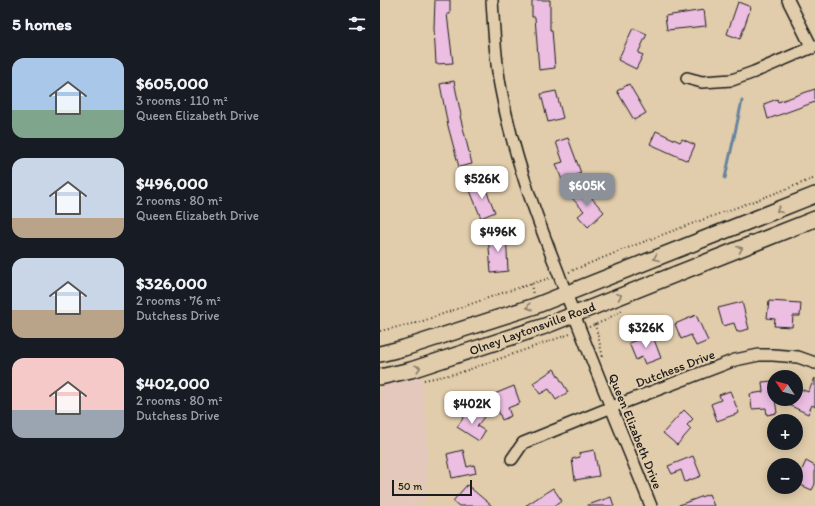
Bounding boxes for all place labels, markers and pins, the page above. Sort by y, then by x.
pin: $526K [454,166,510,200]
pin: $605K [559,173,615,207]
pin: $496K [470,219,526,253]
pin: $326K [618,315,674,349]
pin: $402K [444,391,500,425]

